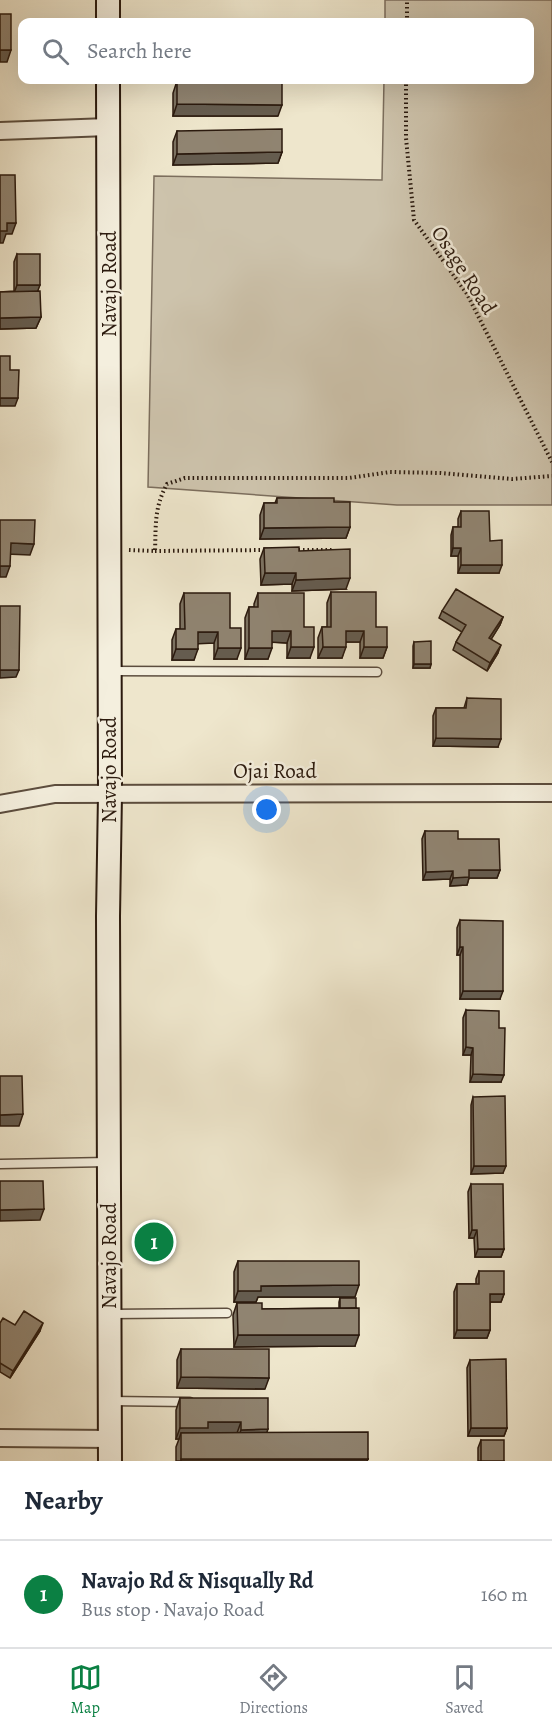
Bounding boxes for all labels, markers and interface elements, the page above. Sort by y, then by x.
search box [18,18,534,84]
icon: search [39,35,72,68]
text: Search here [87,36,192,66]
street label: Osage Road [425,220,504,320]
street label: Navajo Road [95,230,123,337]
street label: Navajo Road [95,716,123,823]
street label: Ojai Road [233,757,317,785]
your location [252,795,281,824]
street label: Navajo Road [95,1202,123,1309]
pin: 1 [134,1220,174,1264]
text: Nearby [24,1483,103,1518]
text: Navajo Rd & Nisqually Rd [81,1566,314,1596]
text: 1 [40,1581,47,1608]
text: 160 m [481,1581,528,1608]
text: Bus stop · Navajo Road [81,1596,264,1623]
tab: Map [69,1661,102,1719]
tab: Directions [239,1661,308,1719]
tab: Saved [445,1661,483,1719]

